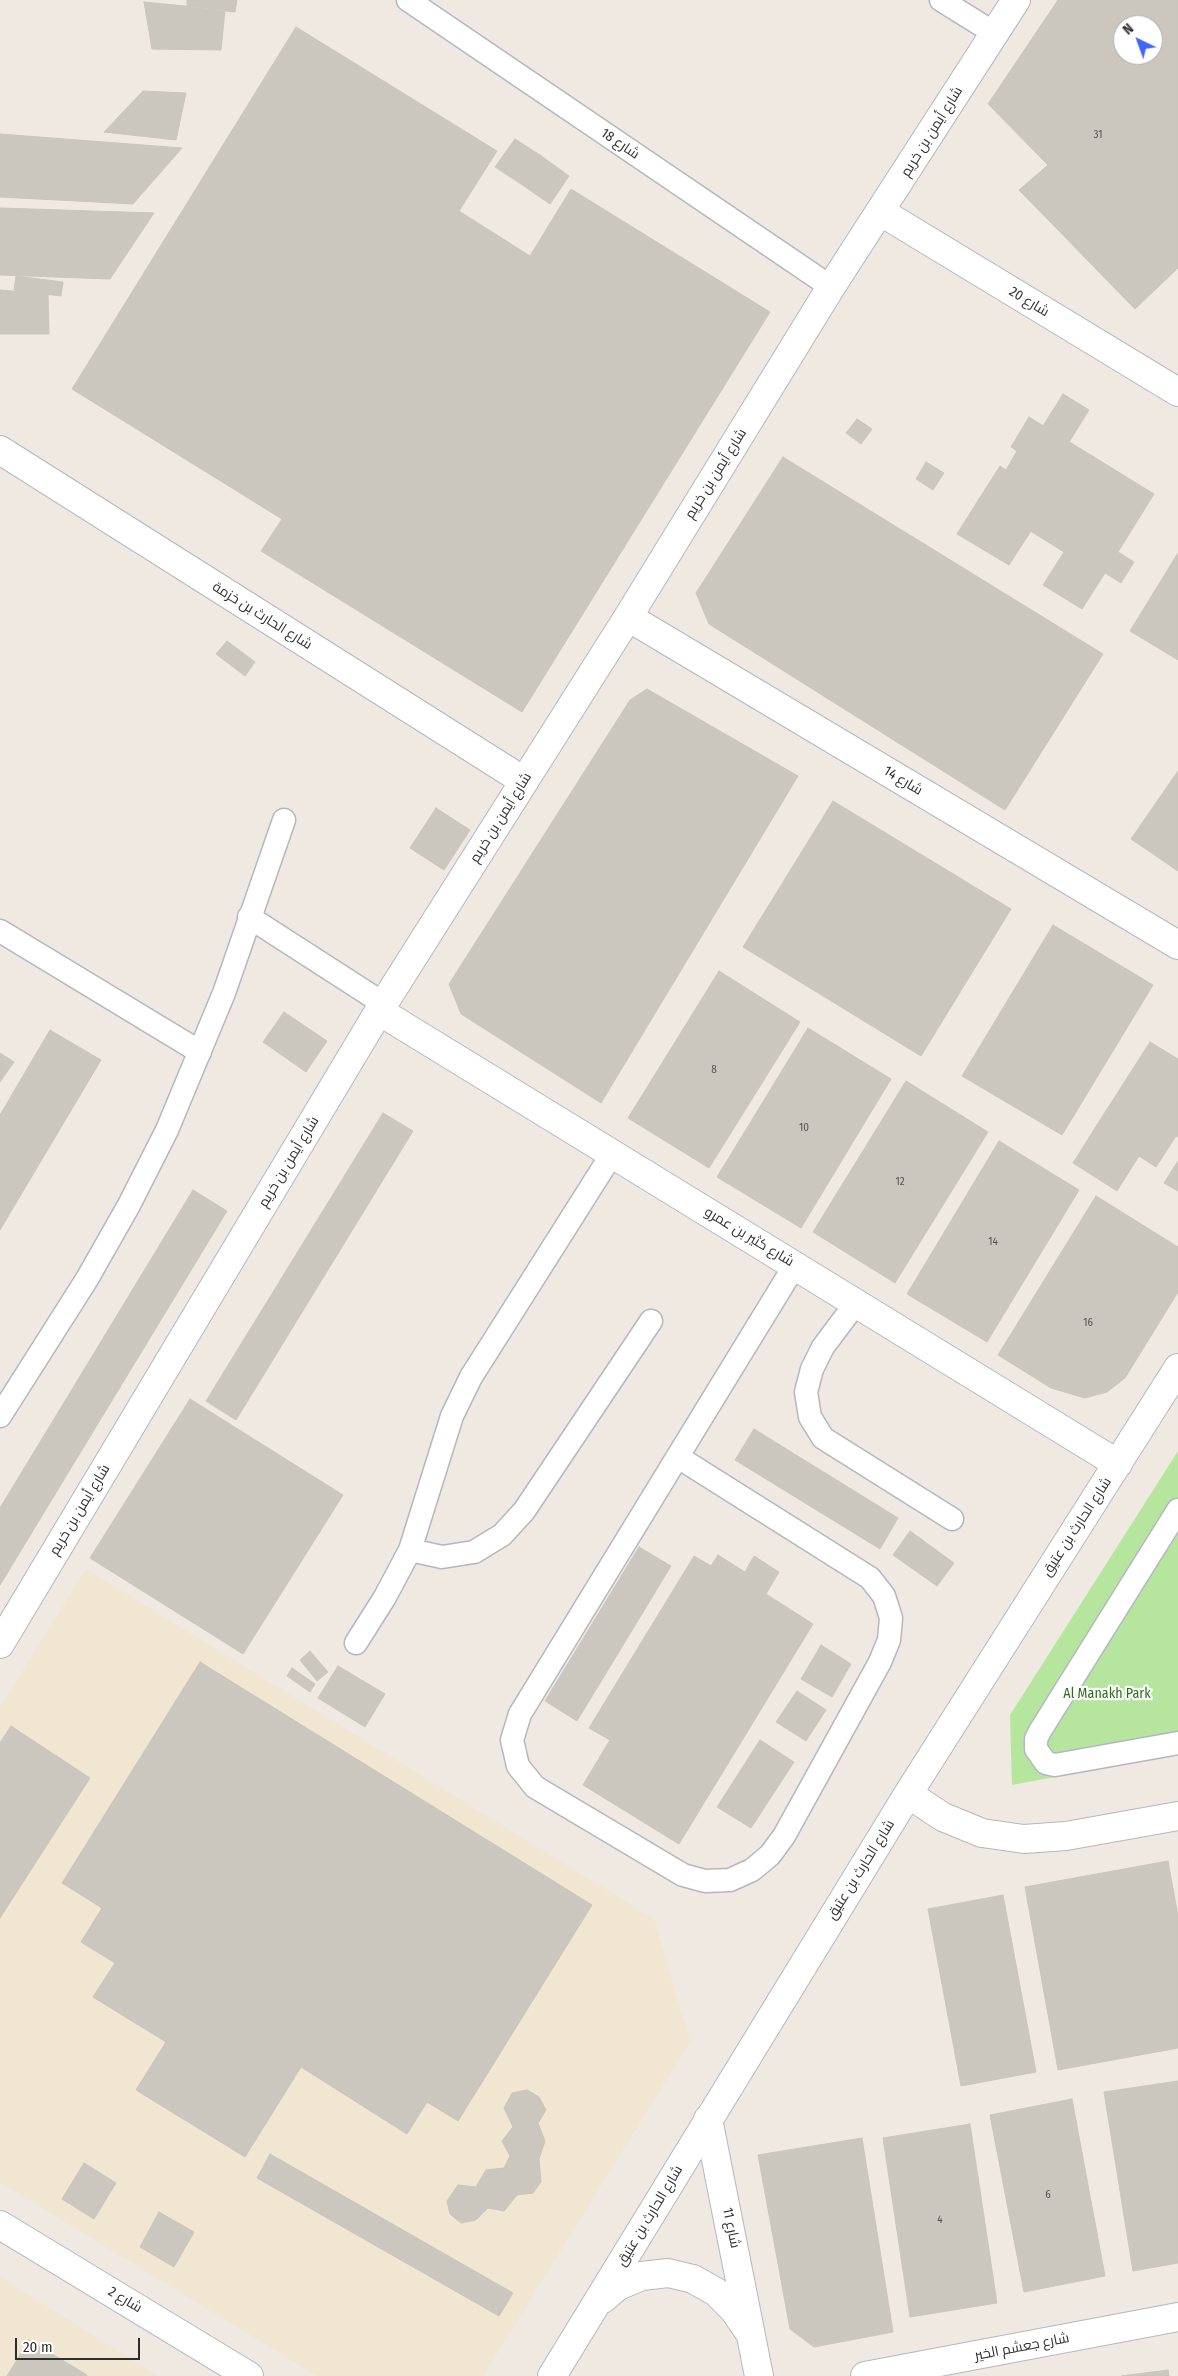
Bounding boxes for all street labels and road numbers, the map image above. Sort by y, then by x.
street label: شارع أيمن بن خريم [898,84,966,180]
street label: شارع 18 [598,125,642,163]
street label: شارع 20 [1006,284,1052,320]
street label: شارع أيمن بن خريم [682,426,750,522]
street label: شارع الحارث بن خزمة [209,579,315,653]
street label: شارع 14 [880,763,926,799]
street label: شارع أيمن بن خريم [467,770,535,866]
street label: شارع أيمن بن خريم [255,1113,323,1211]
street label: شارع كثير بن عمرو [701,1204,797,1270]
street label: شارع أيمن بن خريم [46,1461,114,1559]
street label: شارع الحارث بن عتيق [1039,1474,1115,1580]
street label: شارع الحارث بن عتيق [824,1817,898,1923]
street label: شارع الحارث بن عتيق [613,2163,687,2269]
street label: شارع 11 [719,2206,743,2250]
street label: شارع 2 [105,2283,145,2317]
street label: شارع جعشم الخير [973,2330,1071,2364]

